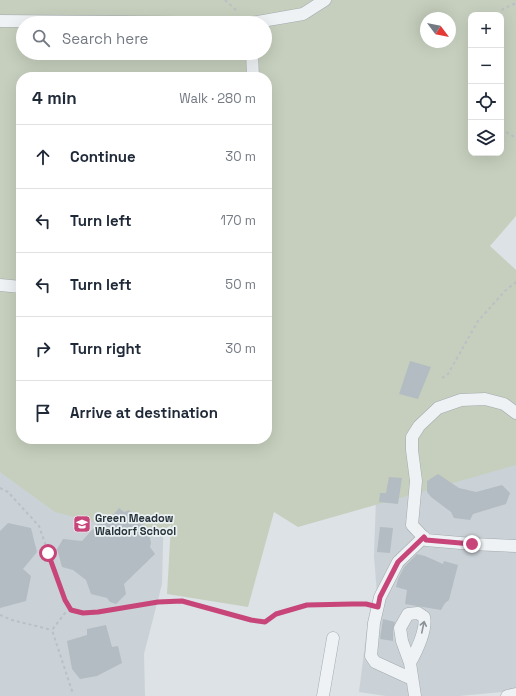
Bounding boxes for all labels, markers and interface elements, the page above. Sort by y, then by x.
north arrow [420,12,456,48]
map controls [468,12,504,156]
button: + [468,12,504,48]
search box [16,16,272,60]
icon: search [30,27,52,49]
text: Search here [62,29,148,48]
button: − [468,48,504,84]
button: locate [468,84,504,120]
text: 4 min [32,87,77,109]
text: Walk · 280 m [179,90,256,107]
button: layers [468,120,504,156]
icon: ahead [32,146,54,168]
text: Continue [70,147,136,166]
text: 30 m [225,148,256,165]
icon: left [32,210,54,232]
text: Turn left [70,211,132,230]
text: 170 m [220,212,256,229]
icon: left [32,274,54,296]
text: Turn left [70,275,132,294]
text: 50 m [225,276,256,293]
icon: right [32,338,54,360]
text: Turn right [70,339,141,358]
text: 30 m [225,340,256,357]
icon: arrive [32,402,54,424]
text: Arrive at destination [70,403,218,422]
place label: Green Meadow Waldorf School [95,511,176,538]
school or university icon: Green Meadow Waldorf School [72,514,92,534]
route end [463,535,481,553]
route start [39,544,57,562]
one-way arrow [420,620,428,633]

